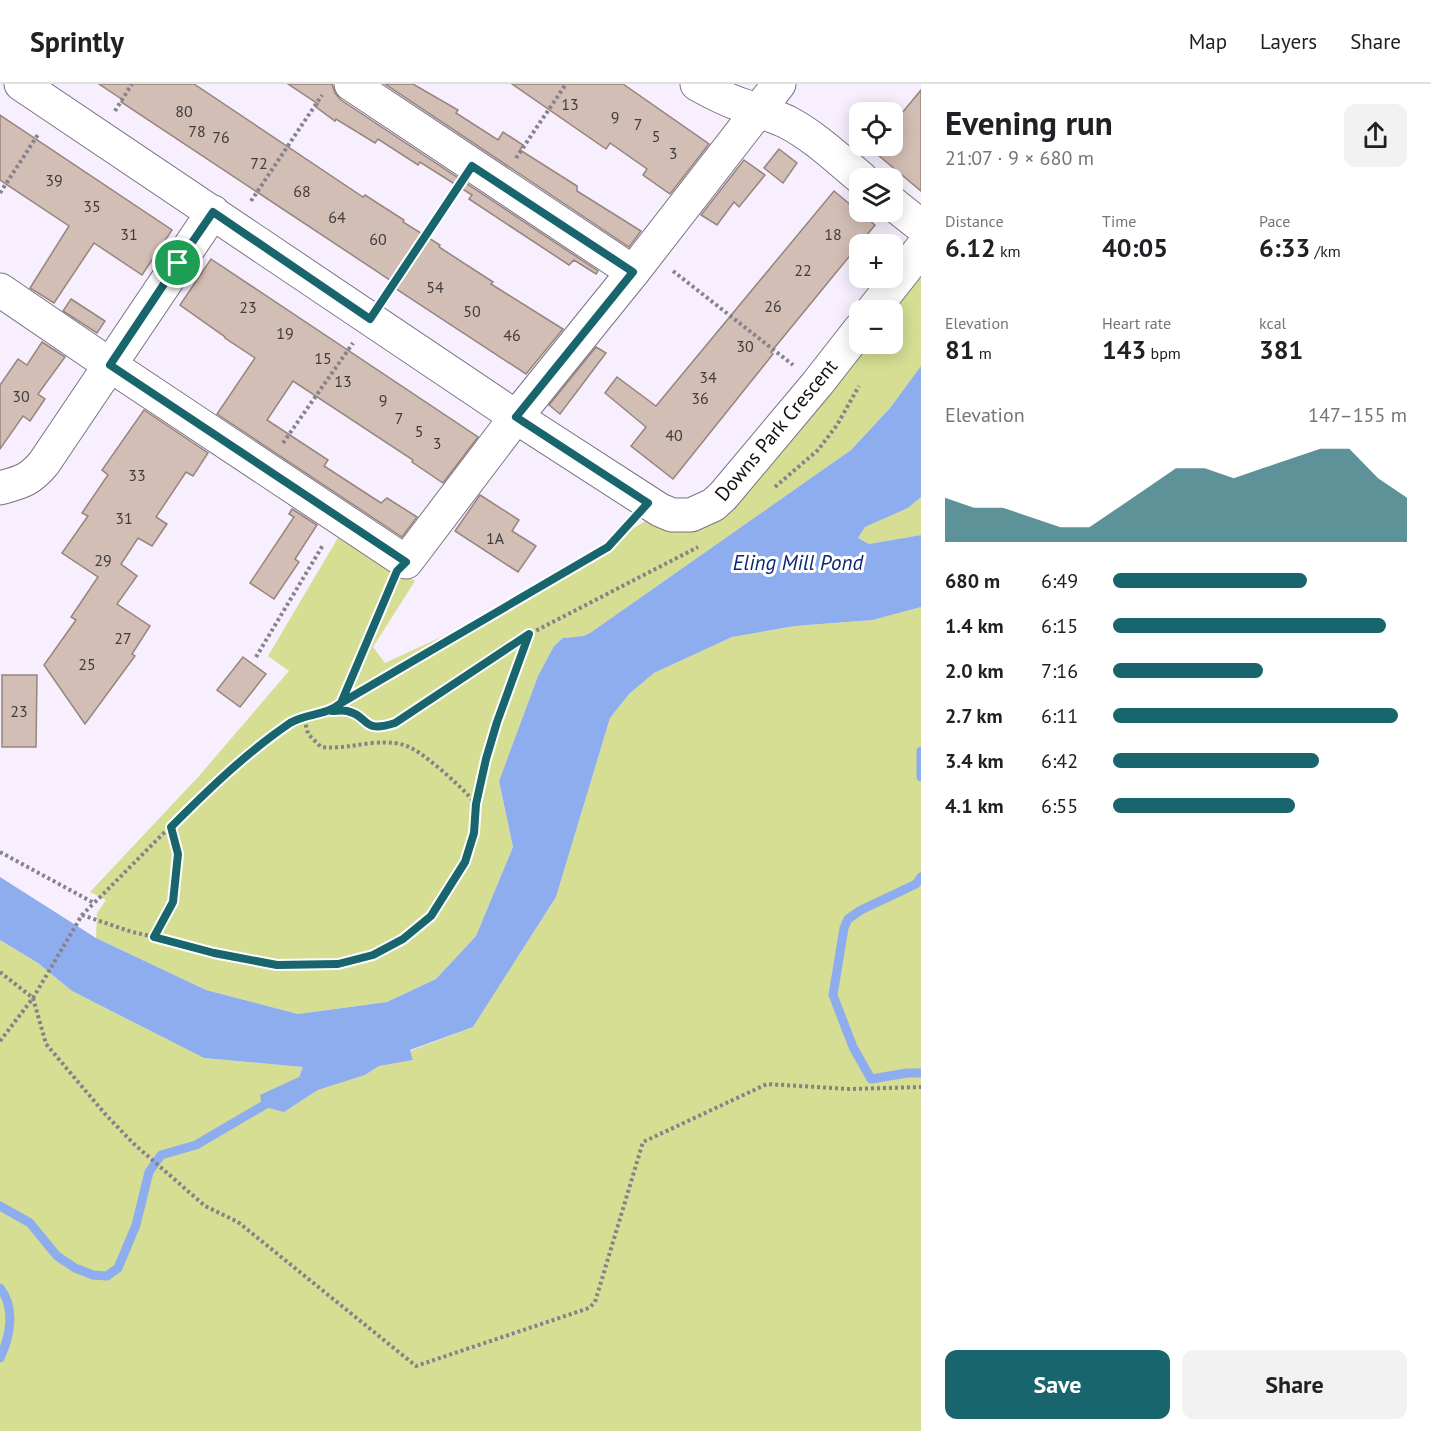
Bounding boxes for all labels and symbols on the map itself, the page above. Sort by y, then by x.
house number: 13 [561,94,579,114]
house number: 80 [175,101,193,121]
house number: 9 [611,107,619,127]
house number: 7 [634,114,642,134]
house number: 78 [188,121,206,141]
house number: 5 [652,126,660,146]
house number: 76 [212,127,230,147]
house number: 3 [669,143,677,163]
house number: 72 [250,153,268,173]
house number: 39 [45,170,63,190]
house number: 68 [293,181,311,201]
house number: 35 [83,196,101,216]
house number: 64 [328,207,346,227]
house number: 31 [120,224,138,244]
house number: 18 [824,224,842,244]
house number: 60 [369,229,387,249]
pin [152,237,203,288]
house number: 22 [794,260,812,280]
house number: 54 [426,277,444,297]
house number: 26 [764,296,782,316]
house number: 23 [239,297,257,317]
house number: 50 [463,301,481,321]
house number: 19 [276,323,294,343]
house number: 46 [503,325,521,345]
house number: 30 [736,336,754,356]
house number: 15 [314,348,332,368]
street label: Downs Park Crescent [709,354,843,506]
house number: 34 [699,367,717,387]
house number: 13 [334,371,352,391]
house number: 30 [12,386,30,406]
house number: 36 [691,388,709,408]
house number: 9 [379,390,387,410]
house number: 7 [395,408,403,428]
house number: 5 [415,421,423,441]
house number: 40 [665,425,683,445]
house number: 3 [433,433,441,453]
house number: 33 [128,465,146,485]
house number: 31 [115,508,133,528]
house number: 1A [486,528,505,548]
water label: Eling Mill Pond [733,549,865,576]
house number: 29 [94,550,112,570]
house number: 27 [114,628,132,648]
house number: 25 [78,654,96,674]
house number: 23 [10,701,28,721]

